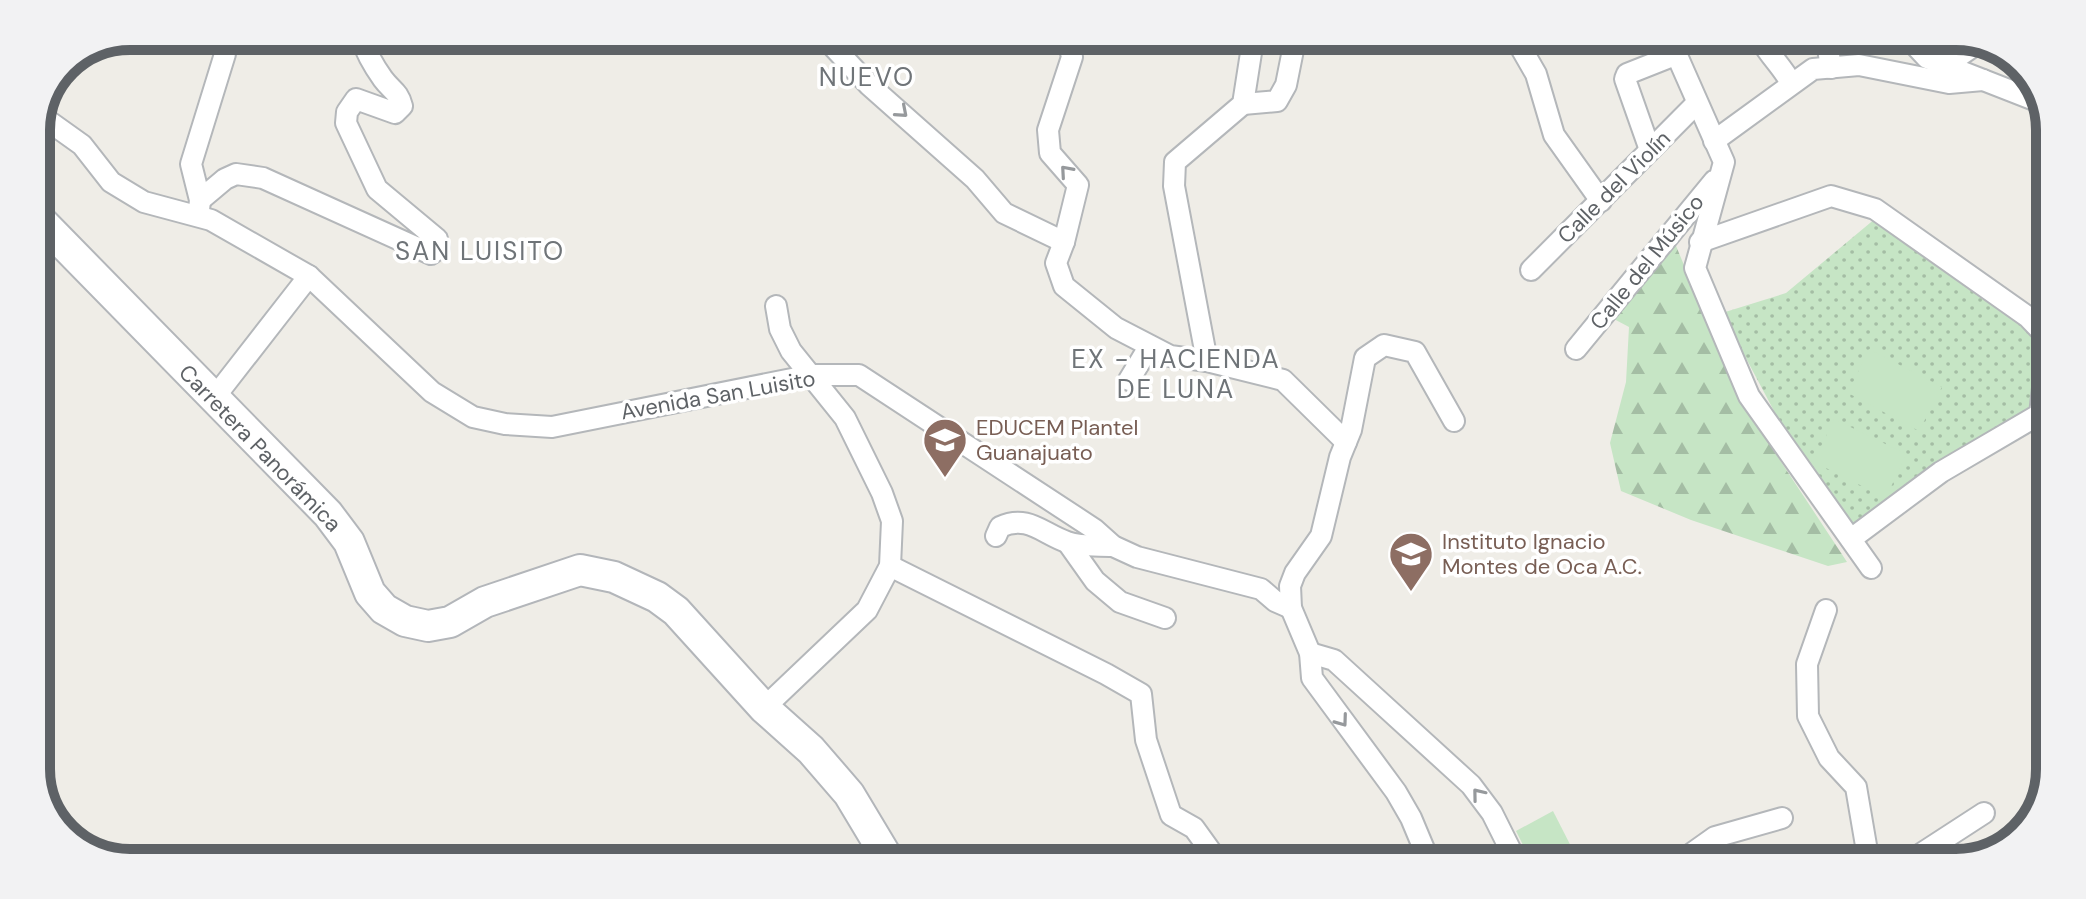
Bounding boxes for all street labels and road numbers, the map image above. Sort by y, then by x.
street label: Calle del Violín [1551,124,1677,250]
street label: Calle del Músico [1583,188,1711,336]
street label: Carretera Panorámica [172,358,348,538]
street label: Avenida San Luisito [619,364,817,426]

